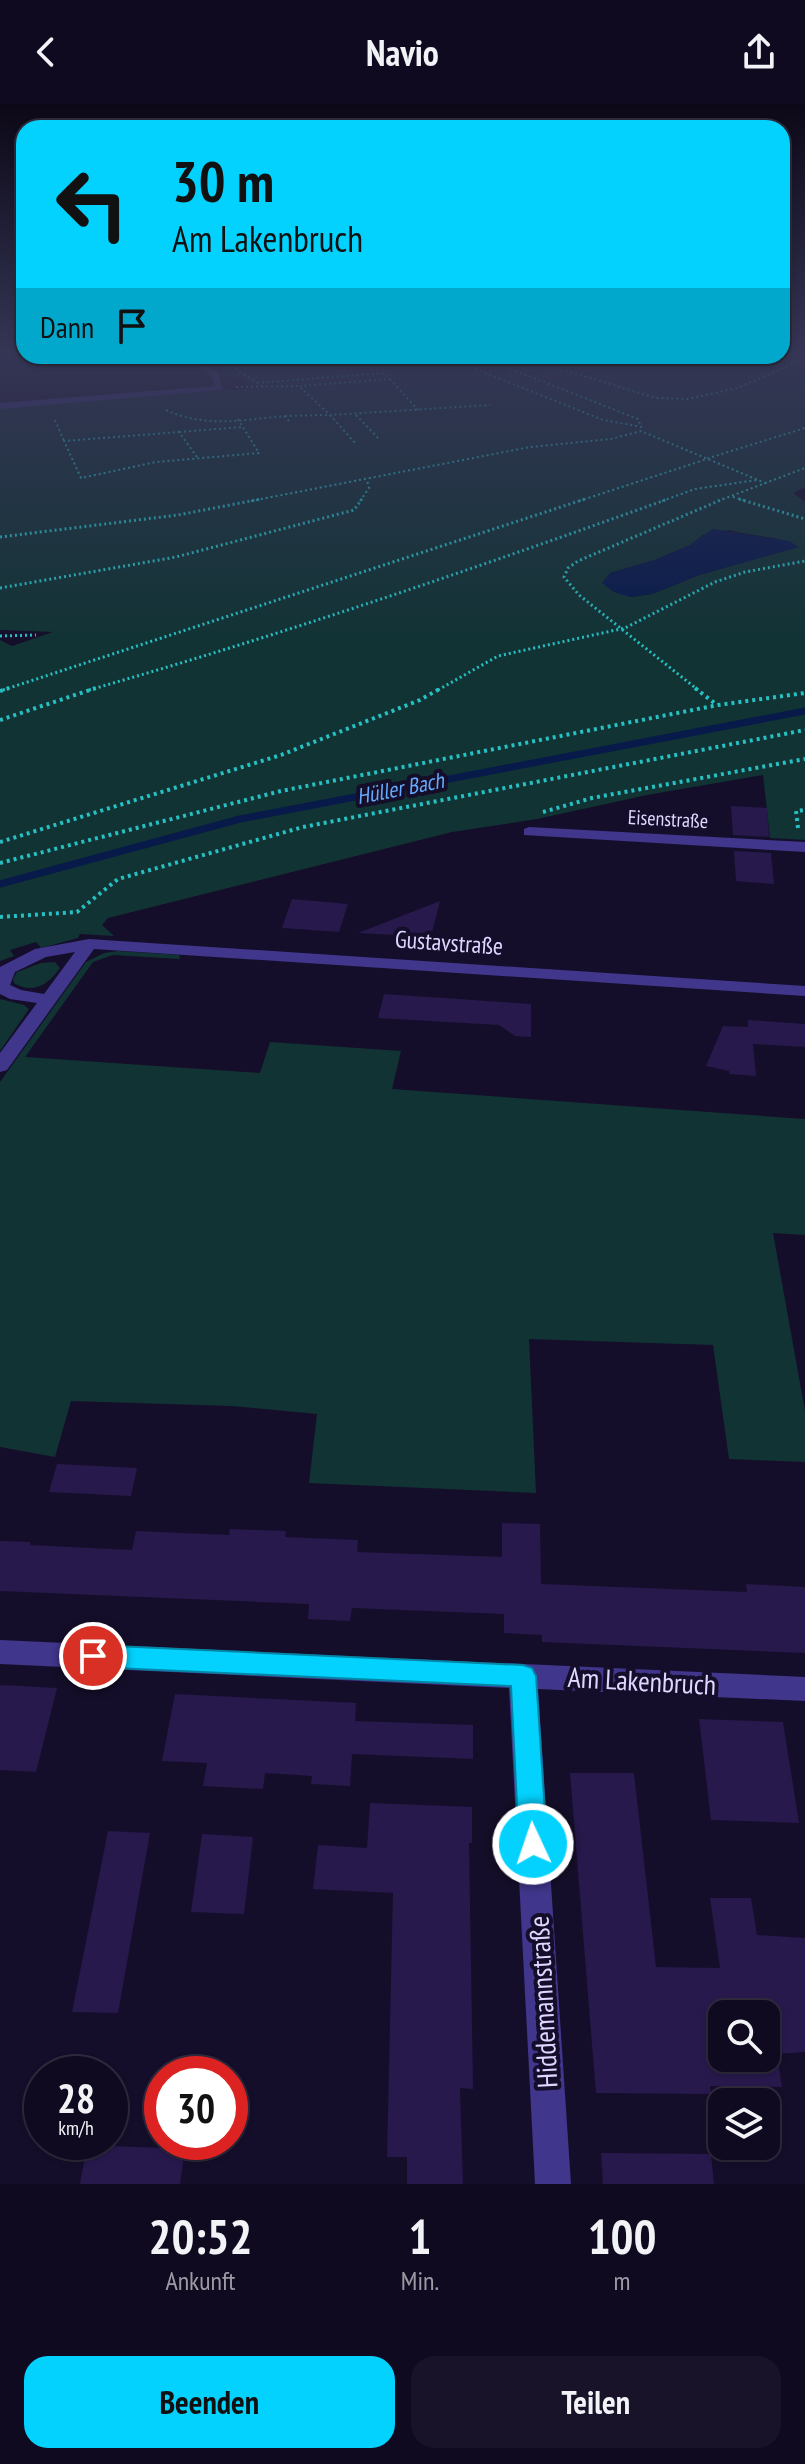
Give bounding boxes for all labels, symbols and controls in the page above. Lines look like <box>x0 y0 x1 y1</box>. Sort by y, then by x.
text: Navio <box>366 29 439 76</box>
icon: back <box>24 30 68 74</box>
icon: share <box>737 30 781 74</box>
text: 30 m <box>172 145 274 217</box>
icon: left <box>40 152 144 256</box>
text: Am Lakenbruch <box>172 215 363 262</box>
icon: arrive <box>110 304 154 348</box>
text: Dann <box>40 307 94 346</box>
water label: Hüller Bach <box>354 766 447 810</box>
street label: Eisenstraße <box>627 804 709 834</box>
street label: Gustavstraße <box>394 923 504 962</box>
pin <box>59 1622 127 1690</box>
icon: arrive <box>71 1634 115 1678</box>
street label: Am Lakenbruch <box>567 1658 717 1703</box>
position arrow <box>491 1802 575 1886</box>
street label: Hiddemannstraße <box>520 1915 565 2089</box>
map controls <box>708 2000 780 2160</box>
button: search <box>708 2000 780 2072</box>
speed limit sign: 30 <box>144 2056 248 2160</box>
text: 28 <box>57 2072 95 2124</box>
button: layers <box>708 2088 780 2160</box>
text: km/h <box>58 2115 94 2141</box>
text: 20:52 <box>149 2205 252 2267</box>
text: 1 <box>409 2205 431 2267</box>
text: 100 <box>588 2205 656 2267</box>
text: Ankunft <box>165 2264 235 2297</box>
text: Min. <box>401 2264 439 2297</box>
text: m <box>614 2264 631 2297</box>
button: Beenden <box>24 2356 395 2448</box>
button: Teilen <box>411 2356 781 2448</box>

